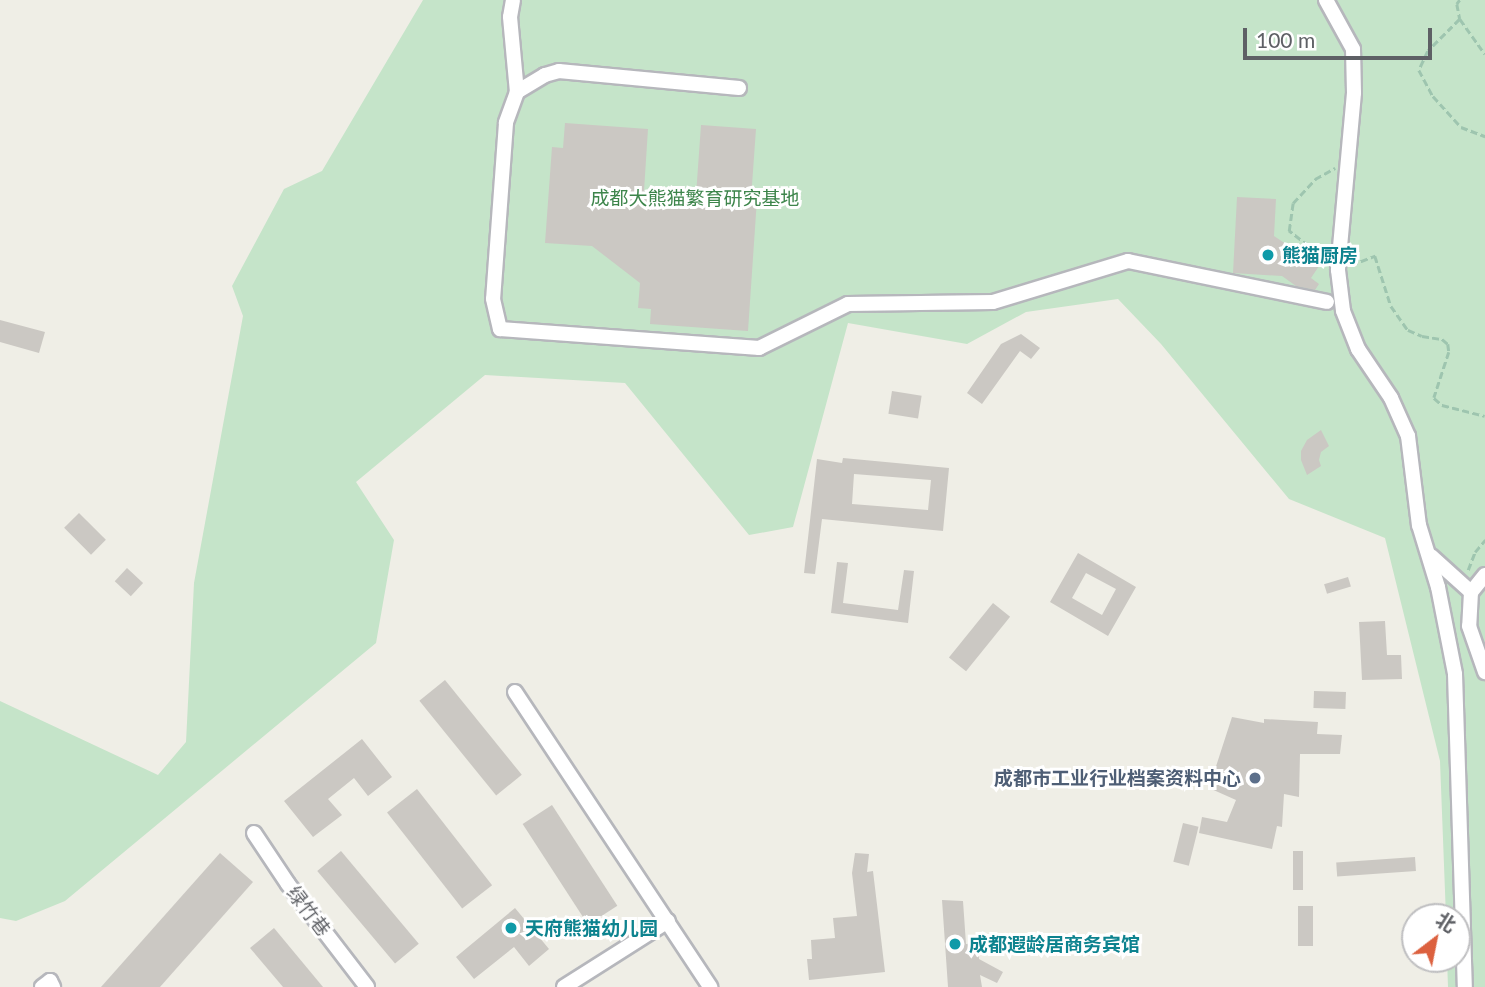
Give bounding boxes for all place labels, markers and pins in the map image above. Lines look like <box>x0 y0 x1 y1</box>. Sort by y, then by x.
place label: 熊猫厨房 <box>1282 244 1358 266</box>
marker: 熊猫厨房 <box>1260 247 1276 263</box>
place label: 成都市工业行业档案资料中心 <box>994 767 1241 789</box>
marker: 成都市工业行业档案资料中心 <box>1247 770 1263 786</box>
place label: 天府熊猫幼儿园 <box>525 917 658 939</box>
marker: 天府熊猫幼儿园 <box>503 920 519 936</box>
place label: 成都遐龄居商务宾馆 <box>969 933 1140 955</box>
marker: 成都遐龄居商务宾馆 <box>947 936 963 952</box>

